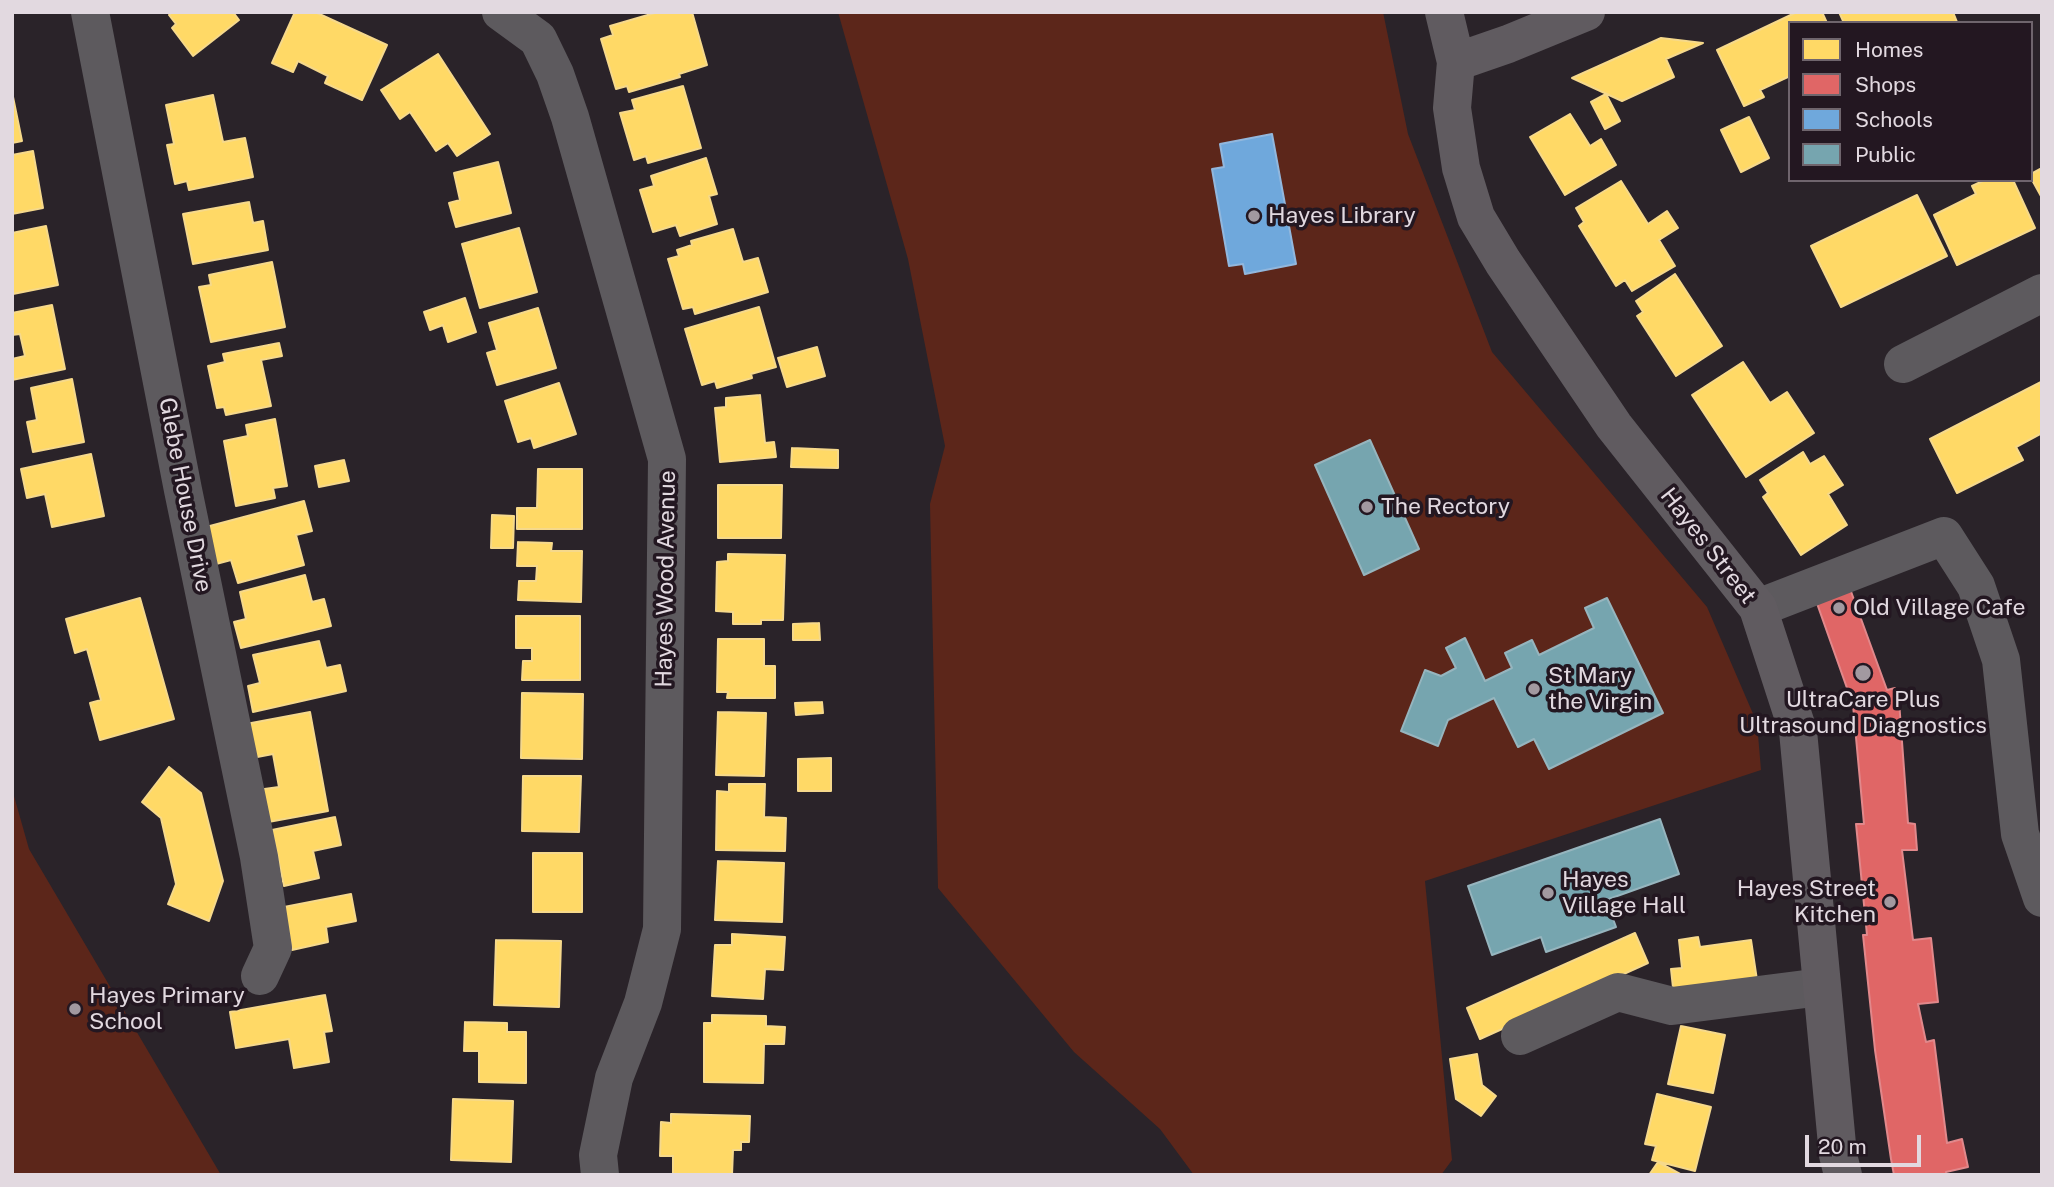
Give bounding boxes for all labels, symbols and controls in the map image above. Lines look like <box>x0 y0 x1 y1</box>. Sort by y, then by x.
legend <box>1788 21 2033 182</box>
text: Homes <box>1855 37 1923 62</box>
text: Shops <box>1855 72 1916 97</box>
text: Schools <box>1855 107 1933 132</box>
text: Public <box>1855 142 1916 167</box>
place label: Hayes Library <box>1268 202 1416 230</box>
marker: Hayes Library <box>1246 208 1262 224</box>
street label: Glebe House Drive <box>153 395 217 595</box>
street label: Hayes Wood Avenue <box>650 470 682 688</box>
street label: Hayes Street <box>1654 483 1762 609</box>
place label: The Rectory <box>1381 493 1510 521</box>
marker: The Rectory <box>1359 499 1375 515</box>
place label: Old Village Cafe <box>1853 594 2025 622</box>
marker: Old Village Cafe <box>1831 600 1847 616</box>
place label: St Mary the Virgin <box>1548 662 1652 716</box>
marker: UltraCare Plus Ultrasound Diagnostics <box>1853 663 1873 683</box>
marker: St Mary the Virgin <box>1526 681 1542 697</box>
place label: UltraCare Plus Ultrasound Diagnostics <box>1739 686 1987 740</box>
place label: Hayes Village Hall <box>1562 866 1686 920</box>
place label: Hayes Street Kitchen <box>1737 875 1876 929</box>
marker: Hayes Village Hall <box>1540 885 1556 901</box>
marker: Hayes Street Kitchen <box>1882 894 1898 910</box>
place label: Hayes Primary School <box>89 982 245 1036</box>
marker: Hayes Primary School <box>67 1001 83 1017</box>
scale bar <box>1809 1120 1924 1164</box>
text: 20 m <box>1818 1134 1867 1159</box>

